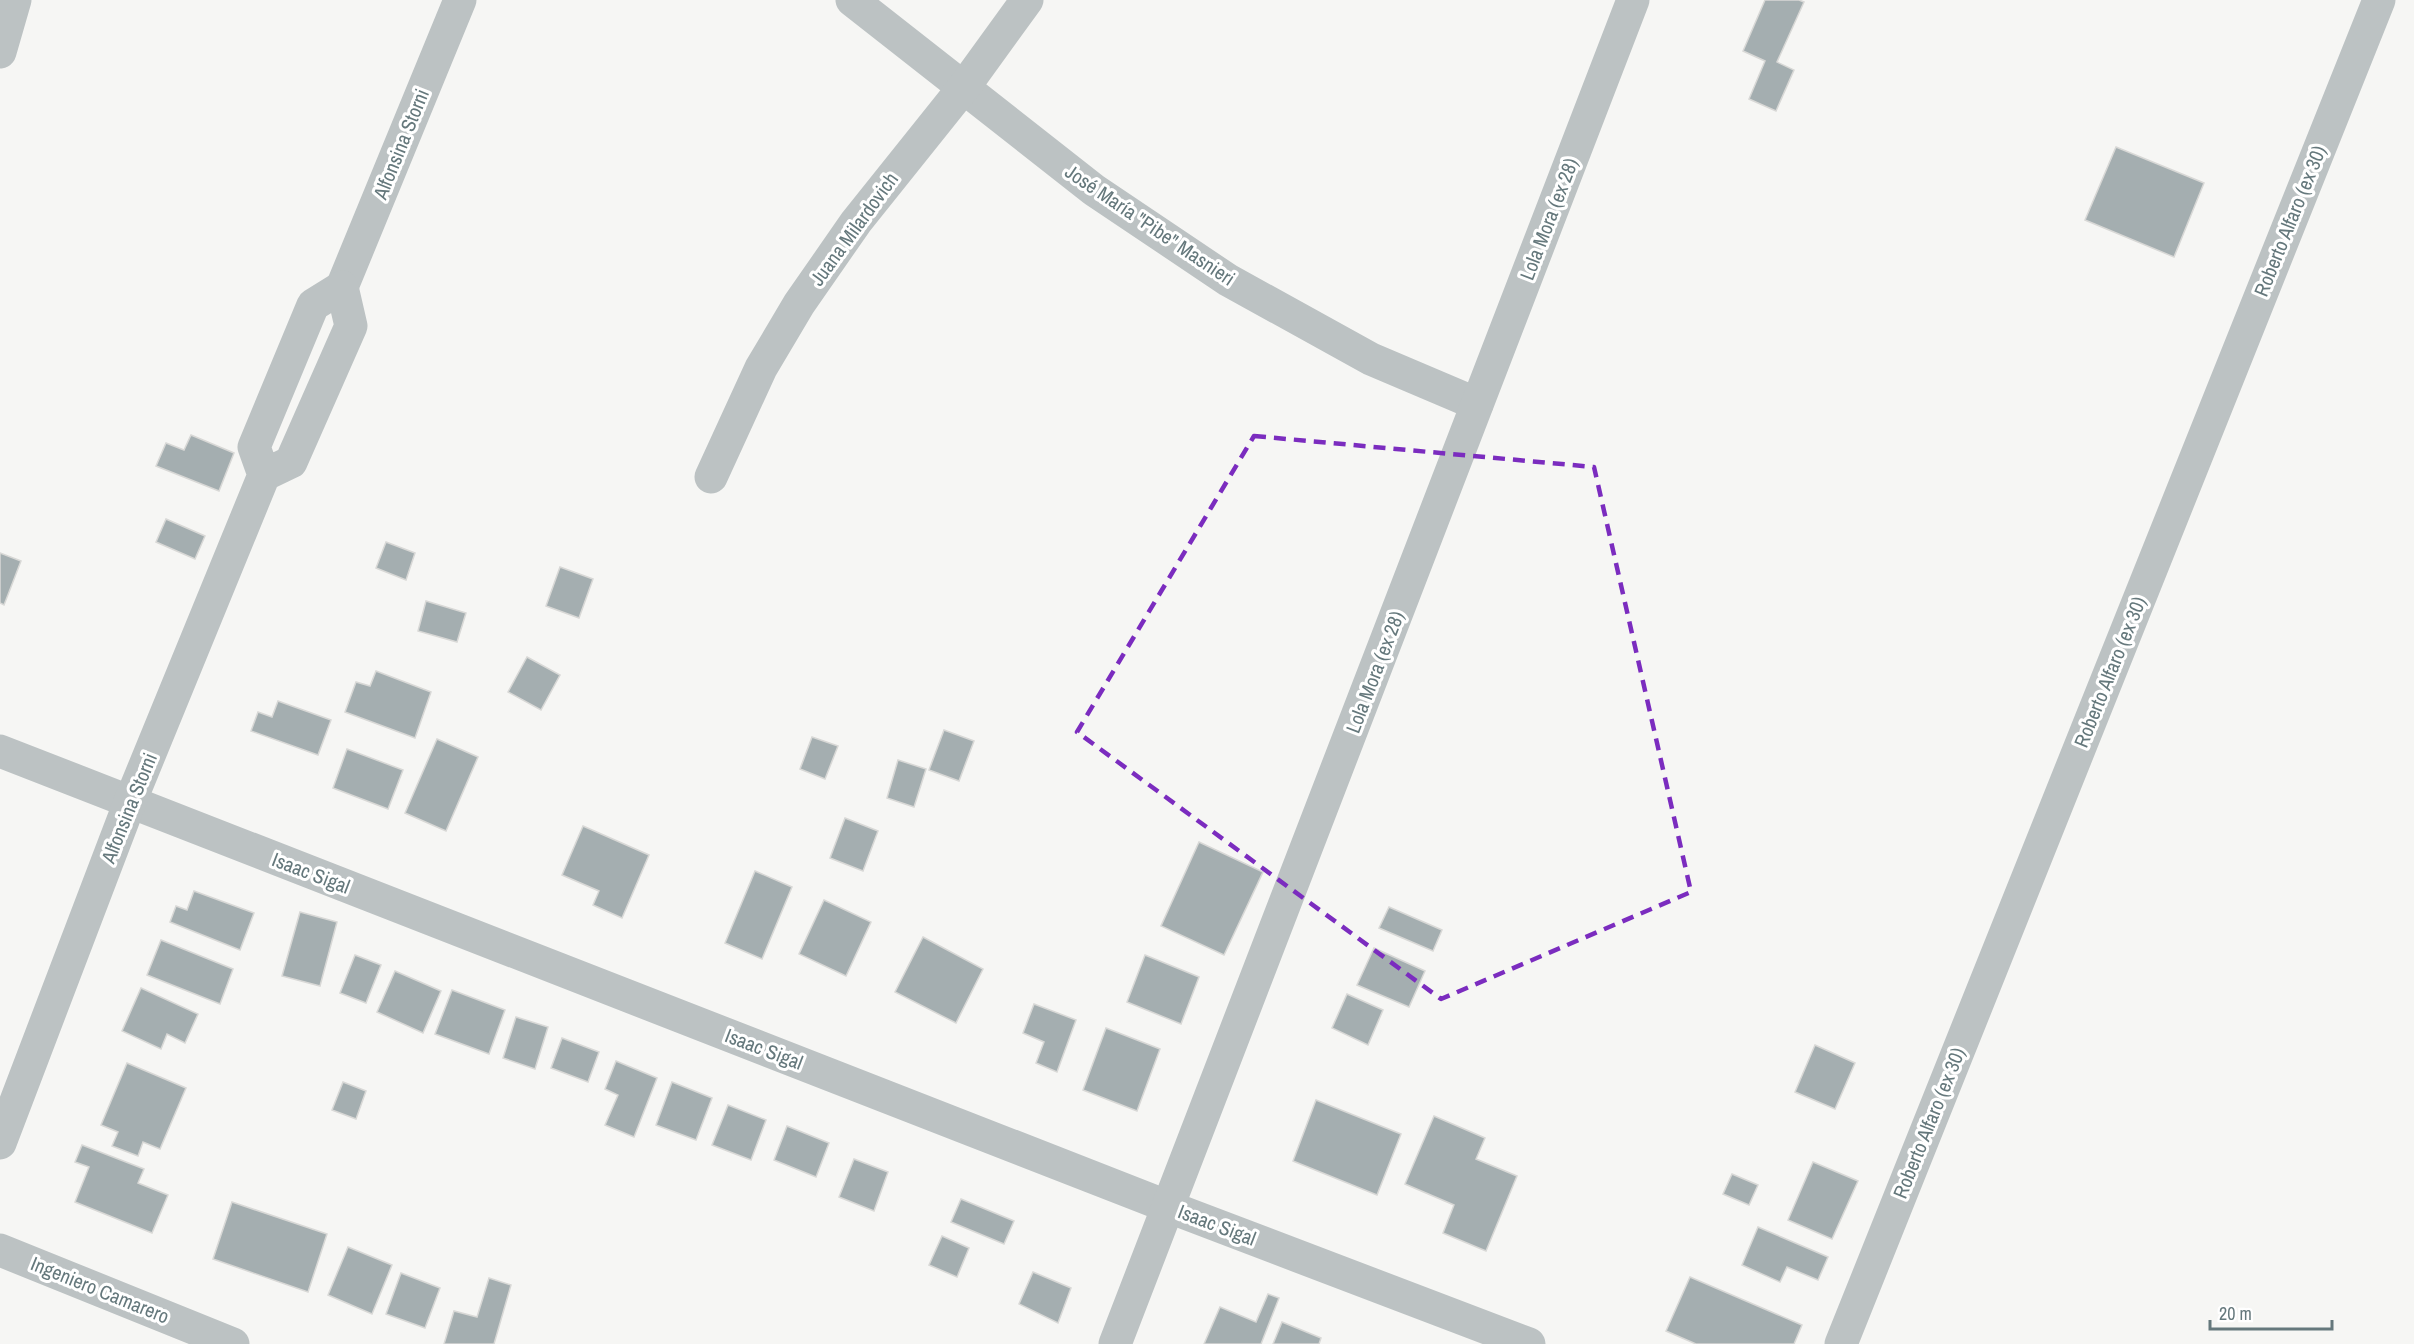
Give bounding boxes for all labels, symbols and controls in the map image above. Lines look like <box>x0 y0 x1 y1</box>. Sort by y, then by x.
street label: Alfonsina Storni <box>366 85 435 204</box>
street label: Roberto Alfaro (ex 30) <box>2247 141 2332 300</box>
street label: Lola Mora (ex 28) <box>1513 154 1584 284</box>
street label: José María "Pibe" Masnieri <box>1060 158 1240 292</box>
street label: Juana Milardovich <box>803 167 904 291</box>
street label: Roberto Alfaro (ex 30) <box>2067 592 2152 751</box>
street label: Lola Mora (ex 28) <box>1339 607 1410 737</box>
street label: Alfonsina Storni <box>94 749 163 868</box>
street label: Isaac Sigal <box>268 845 354 900</box>
street label: Isaac Sigal <box>721 1021 807 1076</box>
street label: Roberto Alfaro (ex 30) <box>1886 1043 1971 1202</box>
street label: Isaac Sigal <box>1174 1197 1260 1252</box>
street label: Ingeniero Camarero <box>27 1250 173 1330</box>
scale bar <box>2210 1293 2332 1331</box>
text: 20 m <box>2219 1301 2252 1326</box>

